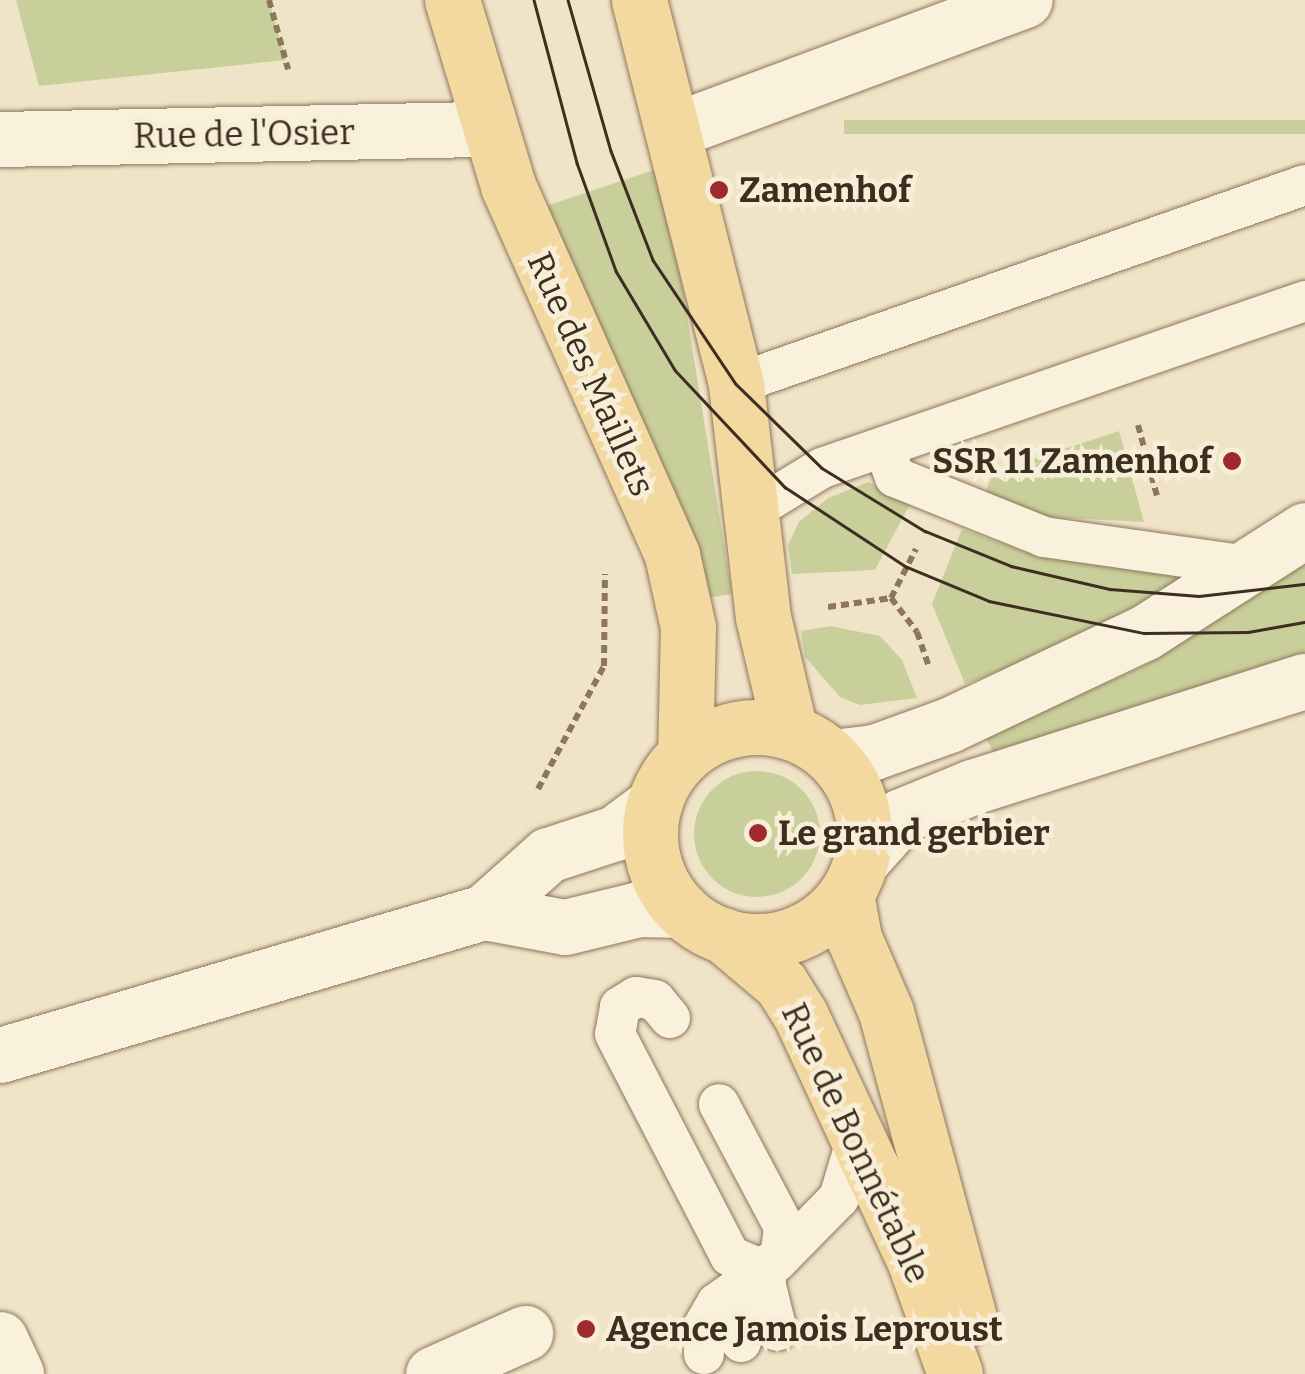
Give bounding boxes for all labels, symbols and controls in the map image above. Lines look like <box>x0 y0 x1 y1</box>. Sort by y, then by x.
street label: Rue de l'Osier <box>133 111 355 157</box>
place label: Zamenhof <box>739 169 911 211</box>
marker: Zamenhof <box>708 179 730 201</box>
street label: Rue des Maillets <box>518 246 664 502</box>
place label: SSR 11 Zamenhof <box>932 440 1212 482</box>
marker: SSR 11 Zamenhof <box>1221 450 1243 472</box>
place label: Le grand gerbier <box>778 812 1050 854</box>
marker: Le grand gerbier <box>747 822 769 844</box>
street label: Rue de Bonnétable <box>773 996 939 1290</box>
place label: Agence Jamois Leproust <box>606 1308 1003 1350</box>
marker: Agence Jamois Leproust <box>575 1318 597 1340</box>

